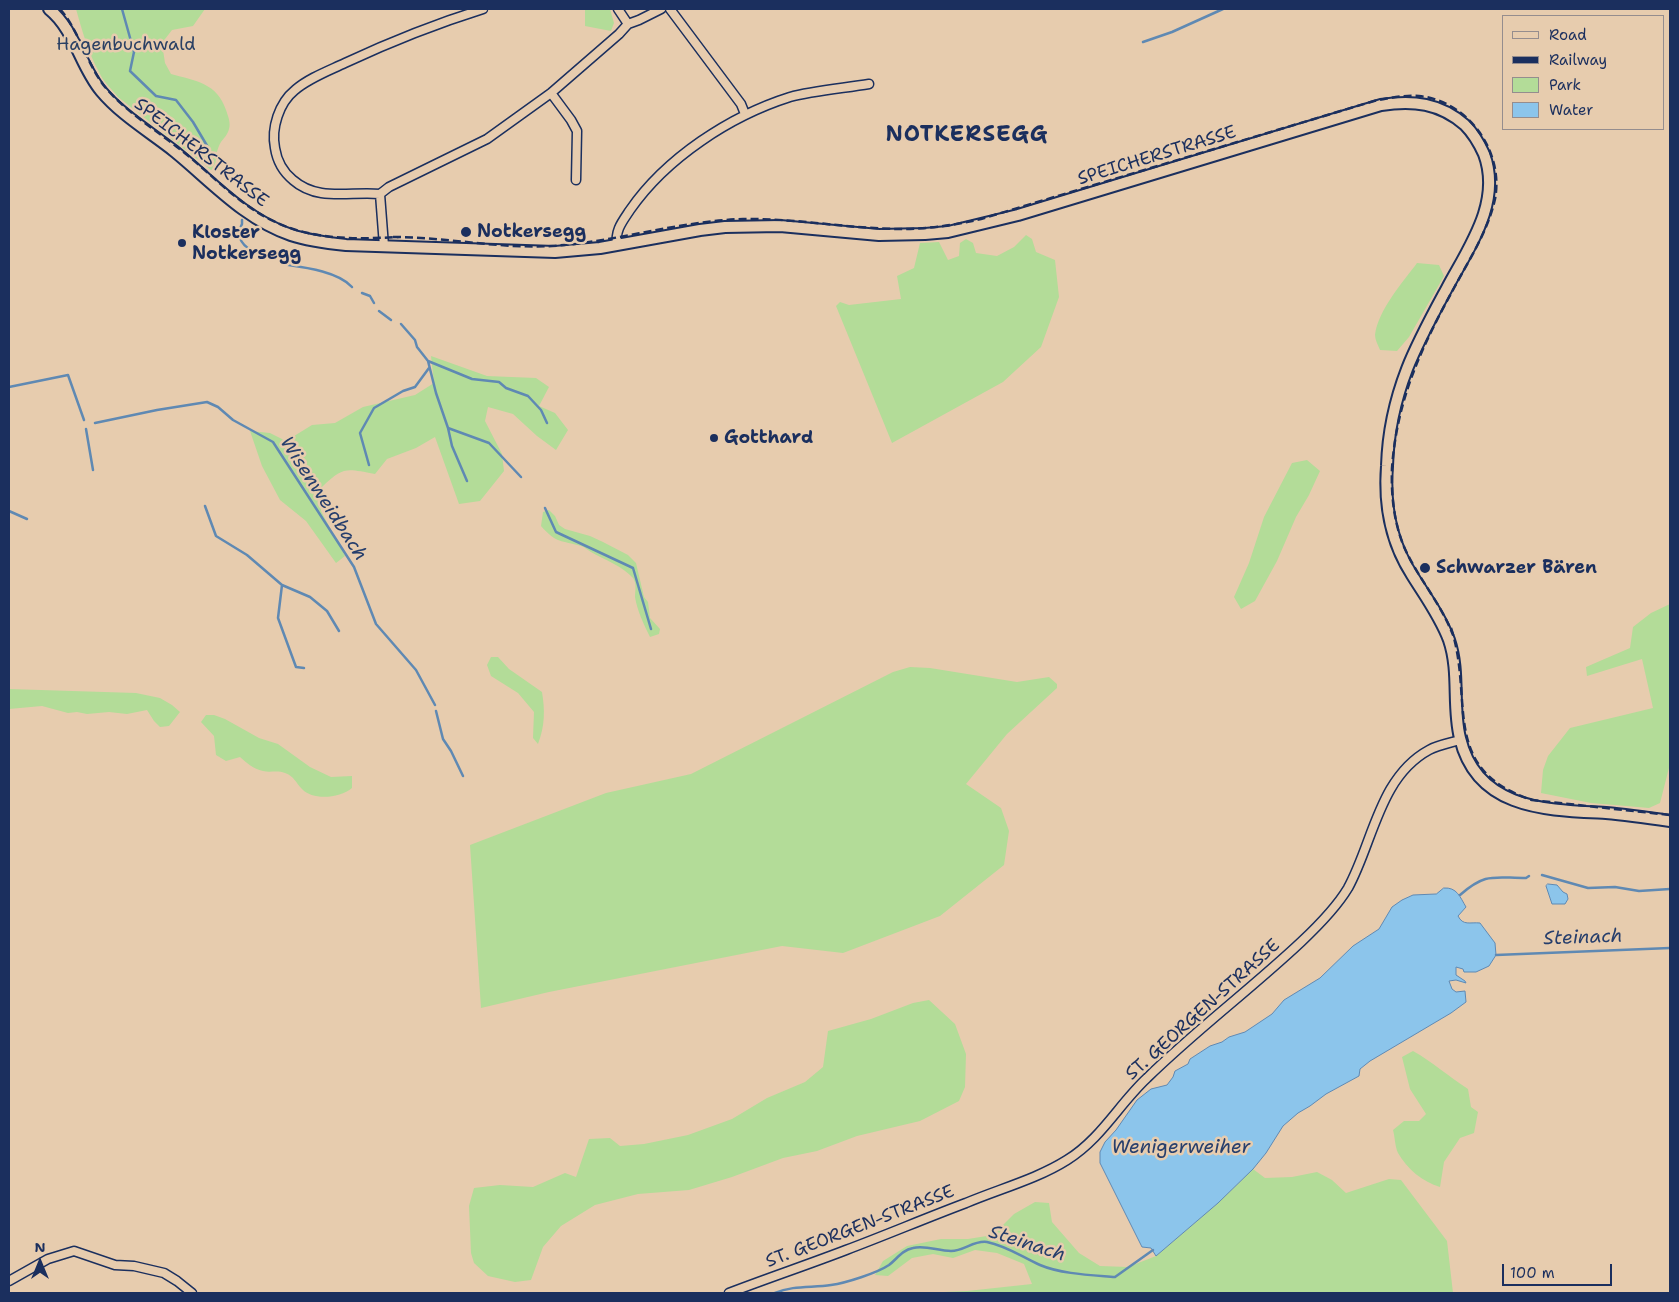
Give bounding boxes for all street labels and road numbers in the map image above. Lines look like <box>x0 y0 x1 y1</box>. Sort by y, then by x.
street label: SPEICHERSTRASSE <box>130 94 272 212</box>
street label: SPEICHERSTRASSE <box>1075 122 1239 190</box>
street label: ST. GEORGEN-STRASSE <box>1121 935 1285 1085</box>
street label: ST. GEORGEN-STRASSE <box>763 1181 957 1273</box>

